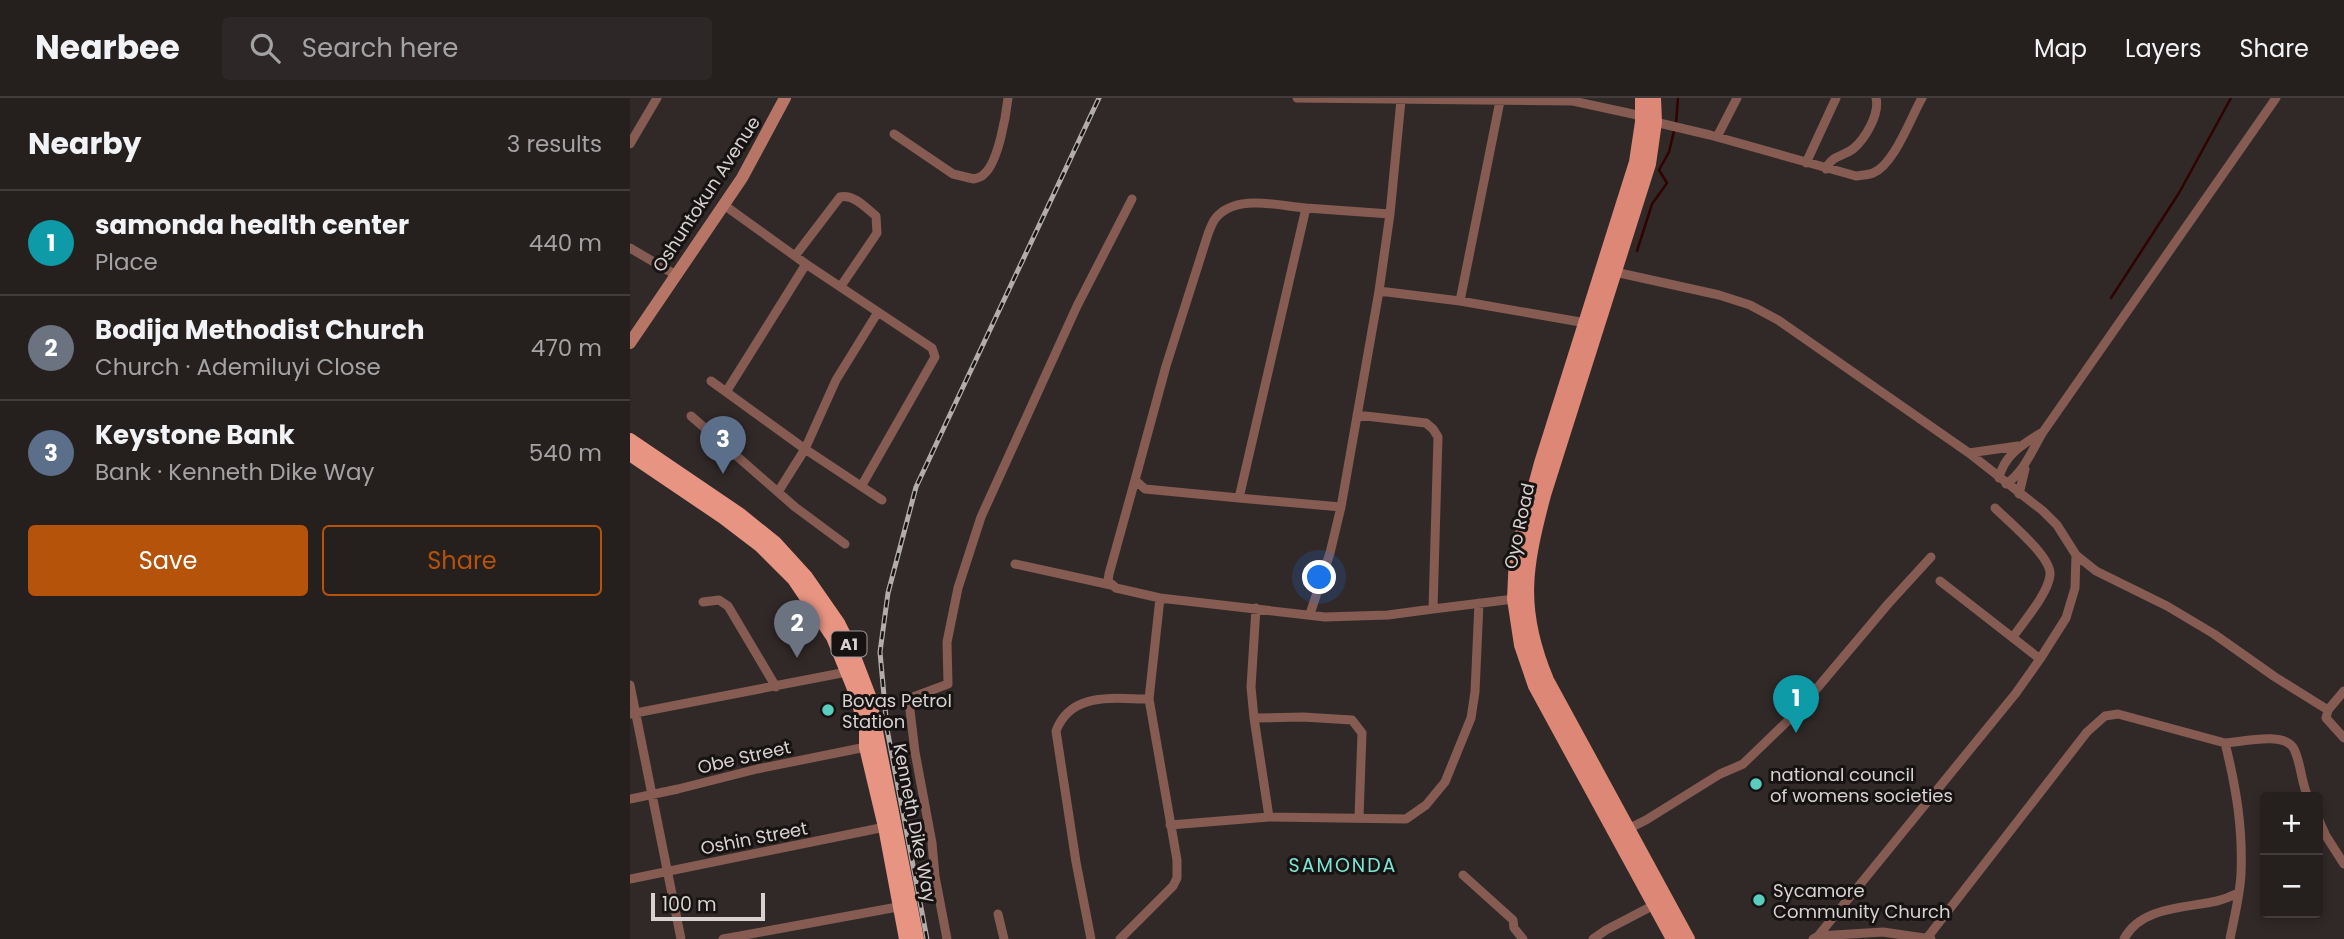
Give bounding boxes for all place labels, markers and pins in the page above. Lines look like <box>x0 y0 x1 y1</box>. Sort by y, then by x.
pin: 3 <box>700 416 746 474</box>
pin: 2 <box>774 600 820 658</box>
pin: 1 <box>1773 675 1819 733</box>
place label: Bovas Petrol Station <box>842 688 952 734</box>
marker: Bovas Petrol Station <box>820 702 836 718</box>
place label: national council of womens societies <box>1770 762 1953 808</box>
marker: national council of womens societies <box>1748 776 1764 792</box>
place label: Sycamore Community Church <box>1773 878 1951 924</box>
marker: Sycamore Community Church <box>1751 892 1767 908</box>

